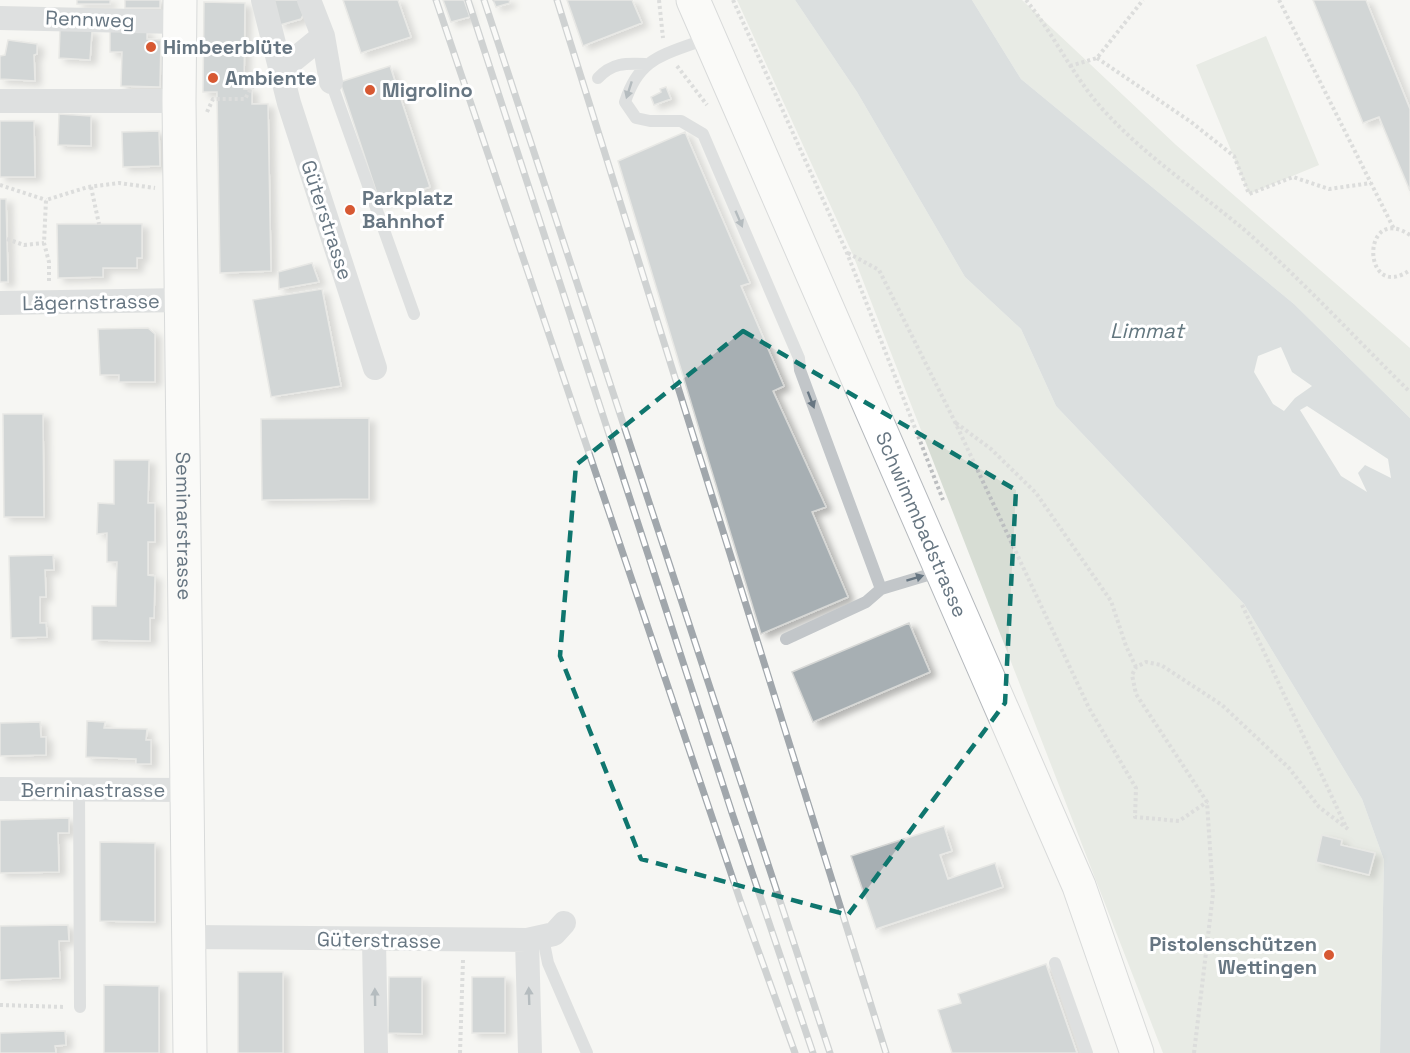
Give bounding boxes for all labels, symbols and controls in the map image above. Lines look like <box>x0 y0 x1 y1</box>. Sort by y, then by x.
street label: Rennweg <box>45 4 135 34</box>
place label: Himbeerblüte <box>163 34 293 60</box>
marker: Himbeerblüte <box>144 40 158 54</box>
place label: Ambiente <box>225 65 317 91</box>
marker: Ambiente <box>206 71 220 85</box>
place label: Migrolino <box>382 77 473 103</box>
one-way arrow <box>623 82 633 100</box>
marker: Migrolino <box>363 83 377 97</box>
street label: Güterstrasse <box>295 157 359 283</box>
place label: Parkplatz Bahnhof <box>362 185 453 234</box>
marker: Parkplatz Bahnhof <box>343 203 357 217</box>
one-way arrow <box>734 211 744 229</box>
street label: Lägernstrasse <box>22 288 160 316</box>
water label: Limmat <box>1110 317 1186 344</box>
one-way arrow <box>807 391 816 409</box>
street label: Schwimmbadstrasse <box>870 428 973 621</box>
street label: Seminarstrasse <box>170 452 198 600</box>
one-way arrow <box>906 573 924 582</box>
street label: Berninastrasse <box>21 777 165 803</box>
street label: Güterstrasse <box>317 926 441 954</box>
place label: Pistolenschützen Wettingen <box>1149 931 1317 980</box>
marker: Pistolenschützen Wettingen <box>1322 948 1336 962</box>
one-way arrow <box>370 987 380 1006</box>
one-way arrow <box>524 987 533 1006</box>

